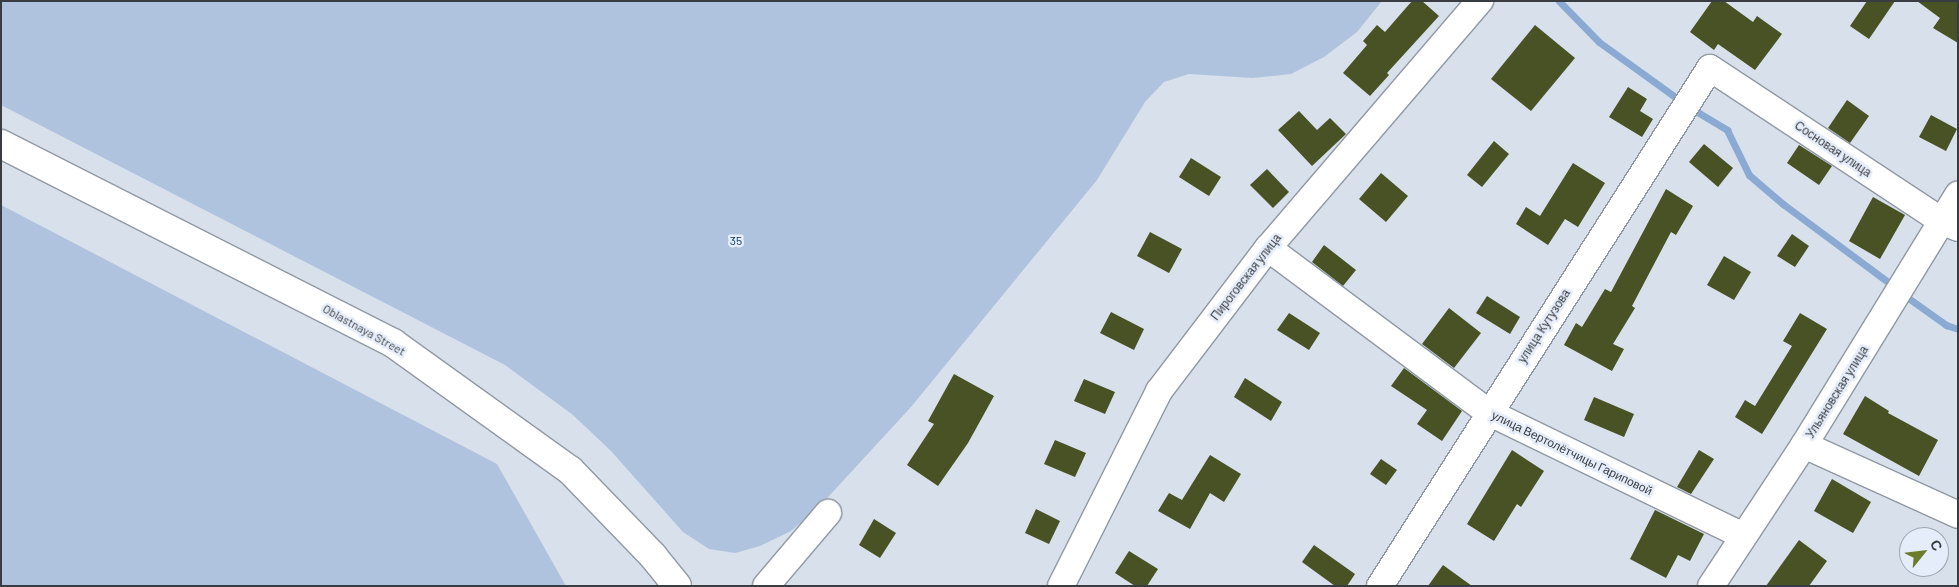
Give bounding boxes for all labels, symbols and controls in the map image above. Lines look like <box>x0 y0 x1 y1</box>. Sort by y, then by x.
street label: Сосновая улица <box>1792 118 1874 180</box>
street label: Пироговская улица <box>1208 231 1284 323</box>
park label: 35 <box>730 234 742 248</box>
street label: улица Кутузова <box>1515 286 1573 366</box>
street label: Oblastnaya Street <box>320 301 408 359</box>
street label: Ульяновская улица <box>1803 343 1871 441</box>
street label: улица Вертолётчицы Гариповой <box>1489 408 1655 498</box>
north arrow <box>1899 527 1949 577</box>
text: С <box>1927 536 1947 554</box>

